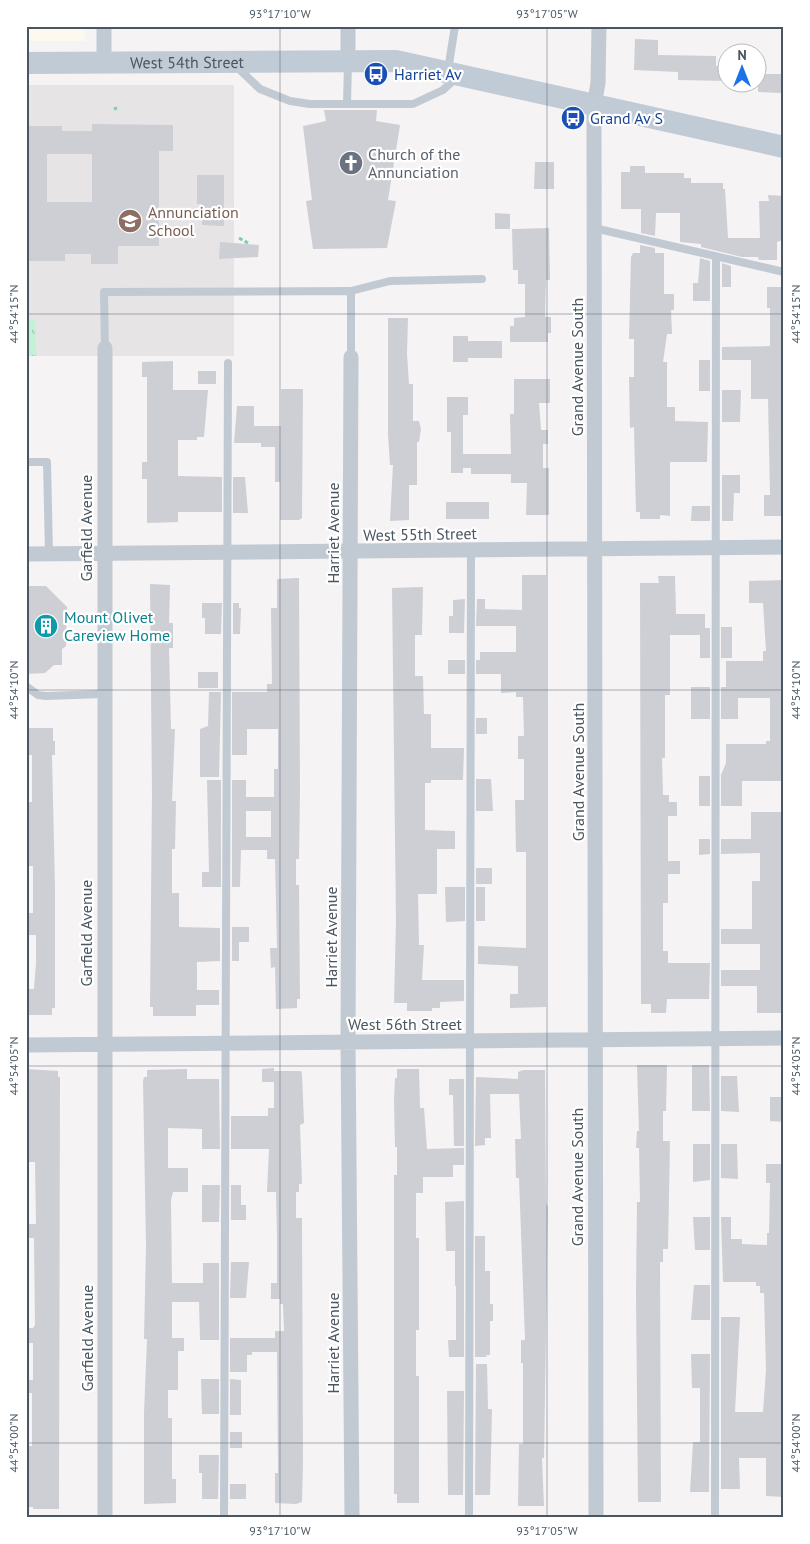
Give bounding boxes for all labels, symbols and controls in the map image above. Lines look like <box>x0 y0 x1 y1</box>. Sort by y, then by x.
text: 93°17'10"W <box>249 6 311 21</box>
text: 93°17'05"W <box>516 6 578 21</box>
north arrow <box>718 42 768 92</box>
text: N <box>737 46 747 64</box>
street label: West 54th Street <box>130 52 245 72</box>
bus stop icon: Harriet Av <box>363 61 389 87</box>
place label: Harriet Av <box>394 64 462 84</box>
bus stop icon: Grand Av S <box>560 105 586 131</box>
place label: Grand Av S <box>590 108 663 128</box>
place label: Church of the Annunciation <box>368 144 460 182</box>
church icon: Church of the Annunciation <box>338 150 364 176</box>
place label: Annunciation School <box>148 202 239 240</box>
school or university icon: Annunciation School <box>117 208 143 234</box>
text: 44°54'15"N <box>6 284 21 344</box>
text: 44°54'15"N <box>788 284 803 344</box>
street label: Grand Avenue South <box>567 298 587 436</box>
street label: Garfield Avenue <box>76 475 96 581</box>
street label: Harriet Avenue <box>323 482 343 584</box>
street label: West 55th Street <box>363 523 478 545</box>
place label: Mount Olivet Careview Home <box>64 607 170 645</box>
building icon: Mount Olivet Careview Home <box>33 613 59 639</box>
text: 44°54'10"N <box>6 660 21 720</box>
text: 44°54'10"N <box>788 660 803 720</box>
street label: Grand Avenue South <box>568 703 588 841</box>
street label: Garfield Avenue <box>76 880 96 986</box>
street label: Harriet Avenue <box>321 886 341 988</box>
street label: West 56th Street <box>348 1014 463 1034</box>
text: 44°54'05"N <box>6 1036 21 1096</box>
text: 44°54'05"N <box>788 1036 803 1096</box>
street label: Grand Avenue South <box>567 1108 587 1246</box>
street label: Garfield Avenue <box>77 1285 97 1391</box>
street label: Harriet Avenue <box>323 1292 343 1394</box>
text: 44°54'00"N <box>6 1413 21 1473</box>
text: 44°54'00"N <box>788 1413 803 1473</box>
text: 93°17'10"W <box>249 1523 311 1538</box>
text: 93°17'05"W <box>516 1523 578 1538</box>

